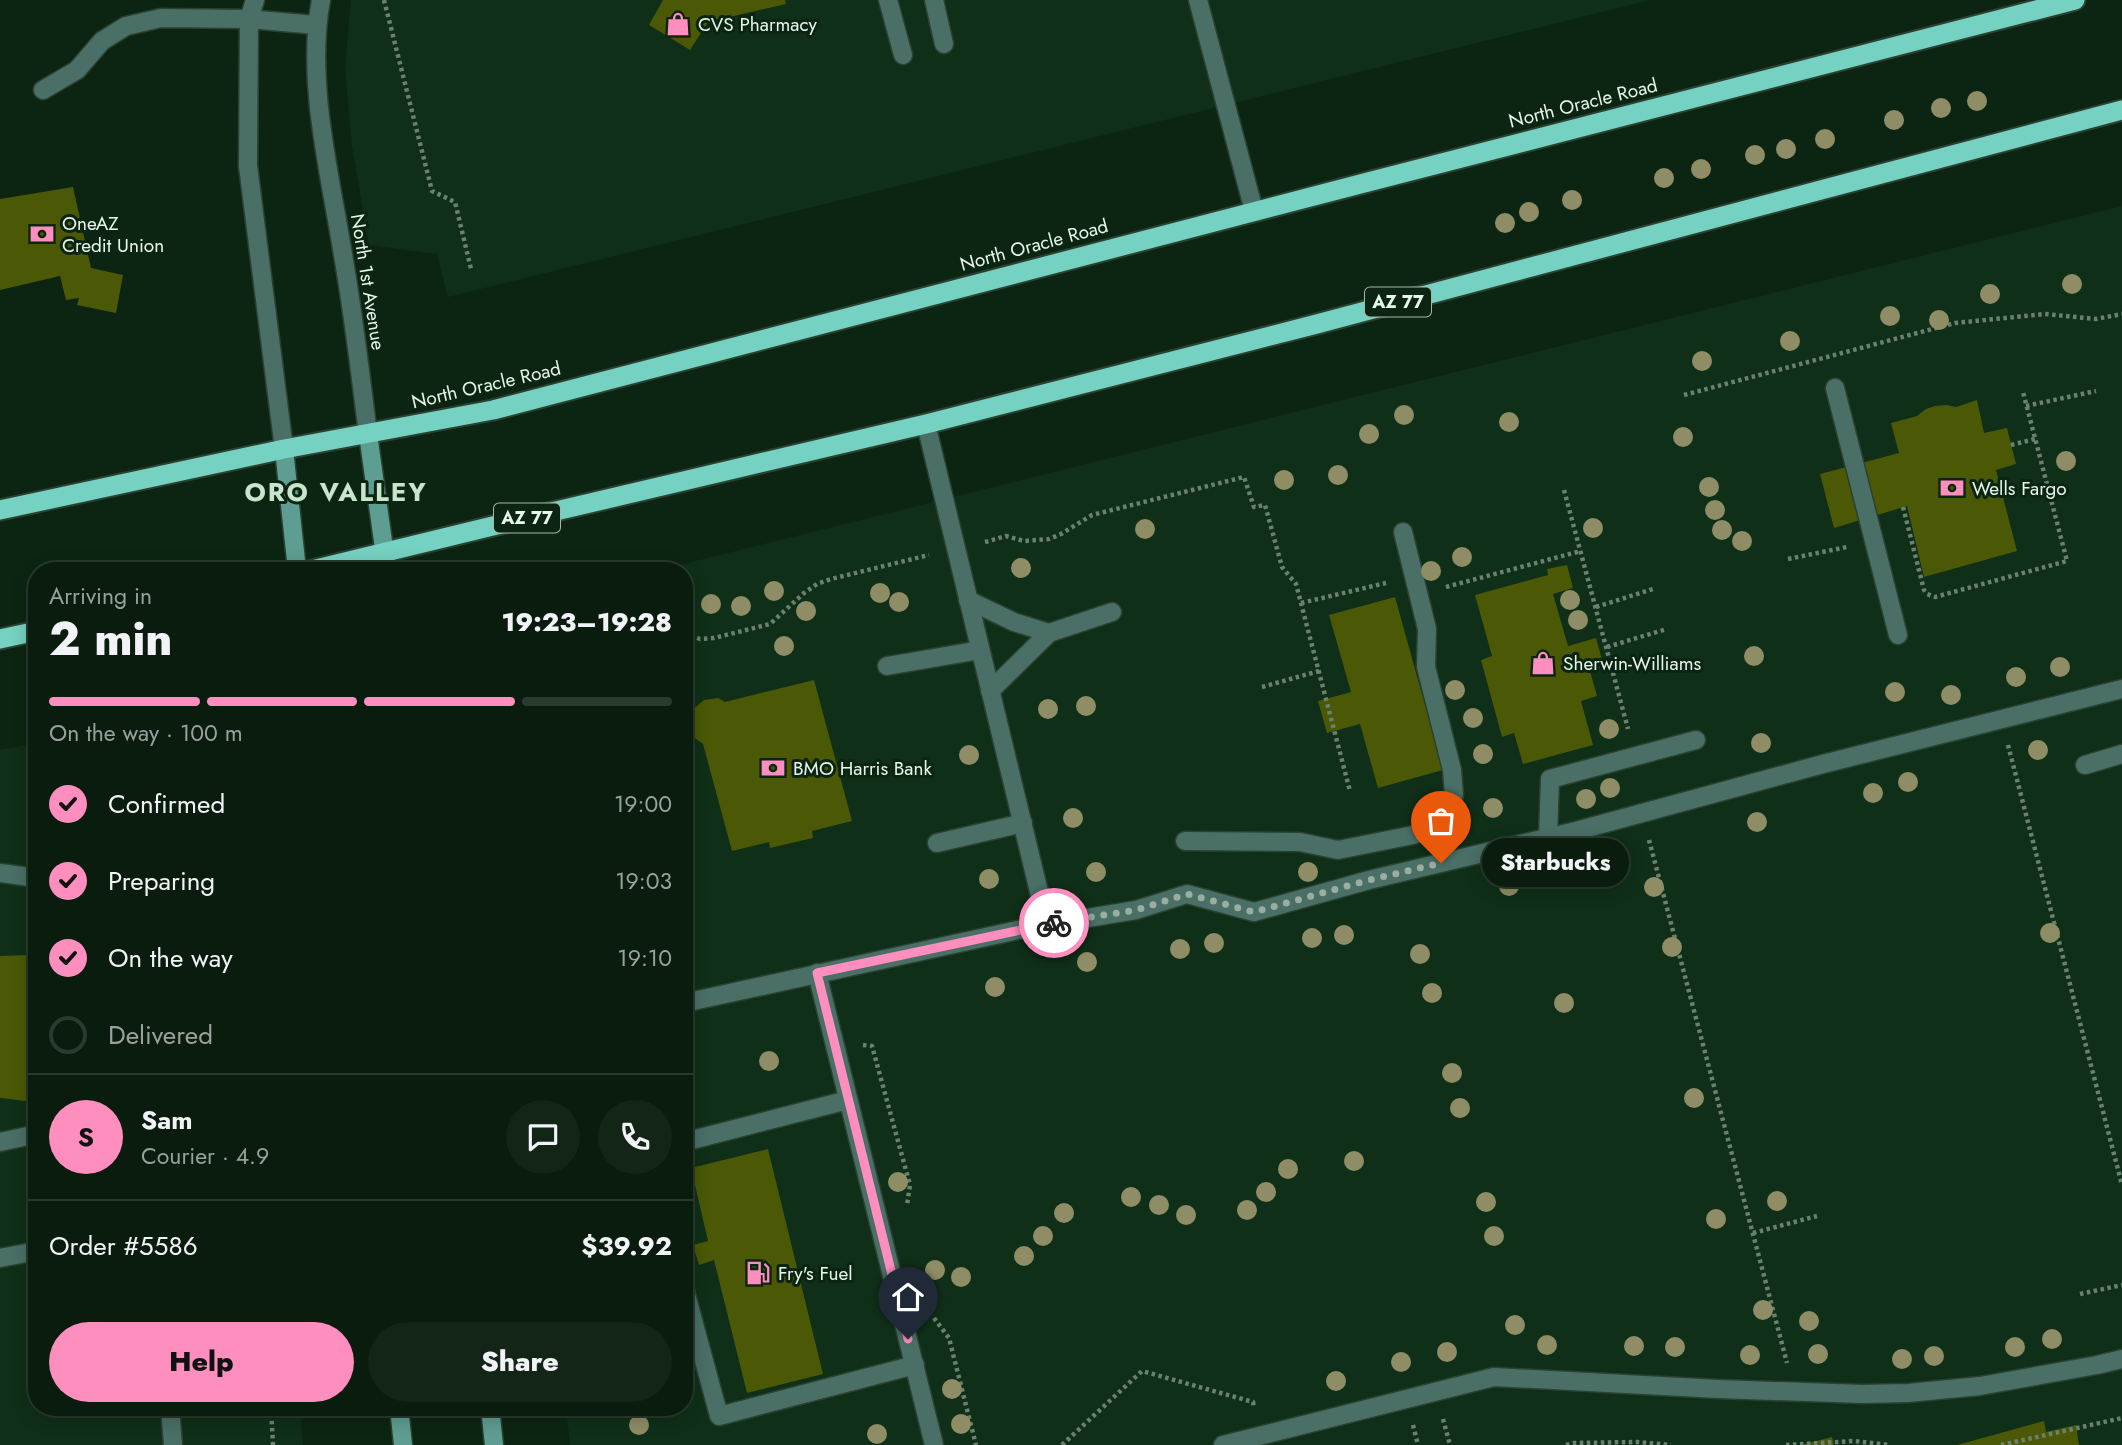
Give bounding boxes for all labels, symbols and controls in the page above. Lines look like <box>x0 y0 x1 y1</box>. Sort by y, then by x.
shop icon: CVS Pharmacy <box>664 10 692 38</box>
place label: CVS Pharmacy <box>698 11 817 38</box>
street label: North Oracle Road <box>1506 71 1660 135</box>
place label: OneAZ Credit Union <box>62 210 164 259</box>
street label: North 1st Avenue <box>344 212 392 352</box>
street label: North Oracle Road <box>957 212 1111 278</box>
bank icon: OneAZ Credit Union <box>28 220 56 248</box>
road number: AZ 77 <box>1365 288 1431 316</box>
street label: North Oracle Road <box>409 355 563 415</box>
district label: ORO VALLEY <box>244 473 428 511</box>
bank icon: Wells Fargo <box>1938 474 1966 502</box>
place label: Wells Fargo <box>1972 475 2067 502</box>
road number: AZ 77 <box>494 504 560 532</box>
text: Arriving in <box>49 579 152 613</box>
text: 19:23–19:28 <box>501 603 672 641</box>
text: 2 min <box>49 606 173 672</box>
shop icon: Sherwin-Williams <box>1529 649 1557 677</box>
place label: Sherwin-Williams <box>1563 650 1701 677</box>
text: On the way · 100 m <box>49 716 243 750</box>
bank icon: BMO Harris Bank <box>759 754 787 782</box>
place label: BMO Harris Bank <box>793 755 932 782</box>
icon: check <box>49 785 87 823</box>
text: Confirmed <box>108 785 225 823</box>
text: 19:00 <box>614 787 672 821</box>
pin <box>1411 791 1471 863</box>
icon: bag <box>1422 802 1460 840</box>
callout: Starbucks <box>1483 838 1630 888</box>
text: Starbucks <box>1500 845 1611 879</box>
icon: check <box>49 862 87 900</box>
text: Preparing <box>108 862 215 900</box>
text: 19:03 <box>615 864 672 898</box>
courier <box>1019 888 1089 958</box>
icon: bike <box>1035 904 1073 942</box>
icon: check <box>49 939 87 977</box>
text: On the way <box>108 939 233 977</box>
text: 19:10 <box>617 941 672 975</box>
text: Delivered <box>108 1016 213 1054</box>
button: chat <box>506 1100 580 1174</box>
button: phone <box>598 1100 672 1174</box>
text: Sam <box>141 1101 193 1139</box>
text: S <box>78 1118 94 1156</box>
text: Courier · 4.9 <box>141 1139 269 1173</box>
text: Order #5586 <box>49 1227 198 1265</box>
text: $39.92 <box>581 1227 672 1265</box>
fuel station icon: Fry's Fuel <box>744 1259 772 1287</box>
place label: Fry's Fuel <box>778 1260 853 1287</box>
pin <box>878 1267 938 1339</box>
icon: home <box>889 1278 927 1316</box>
button: Help <box>49 1322 354 1402</box>
button: Share <box>368 1322 672 1402</box>

